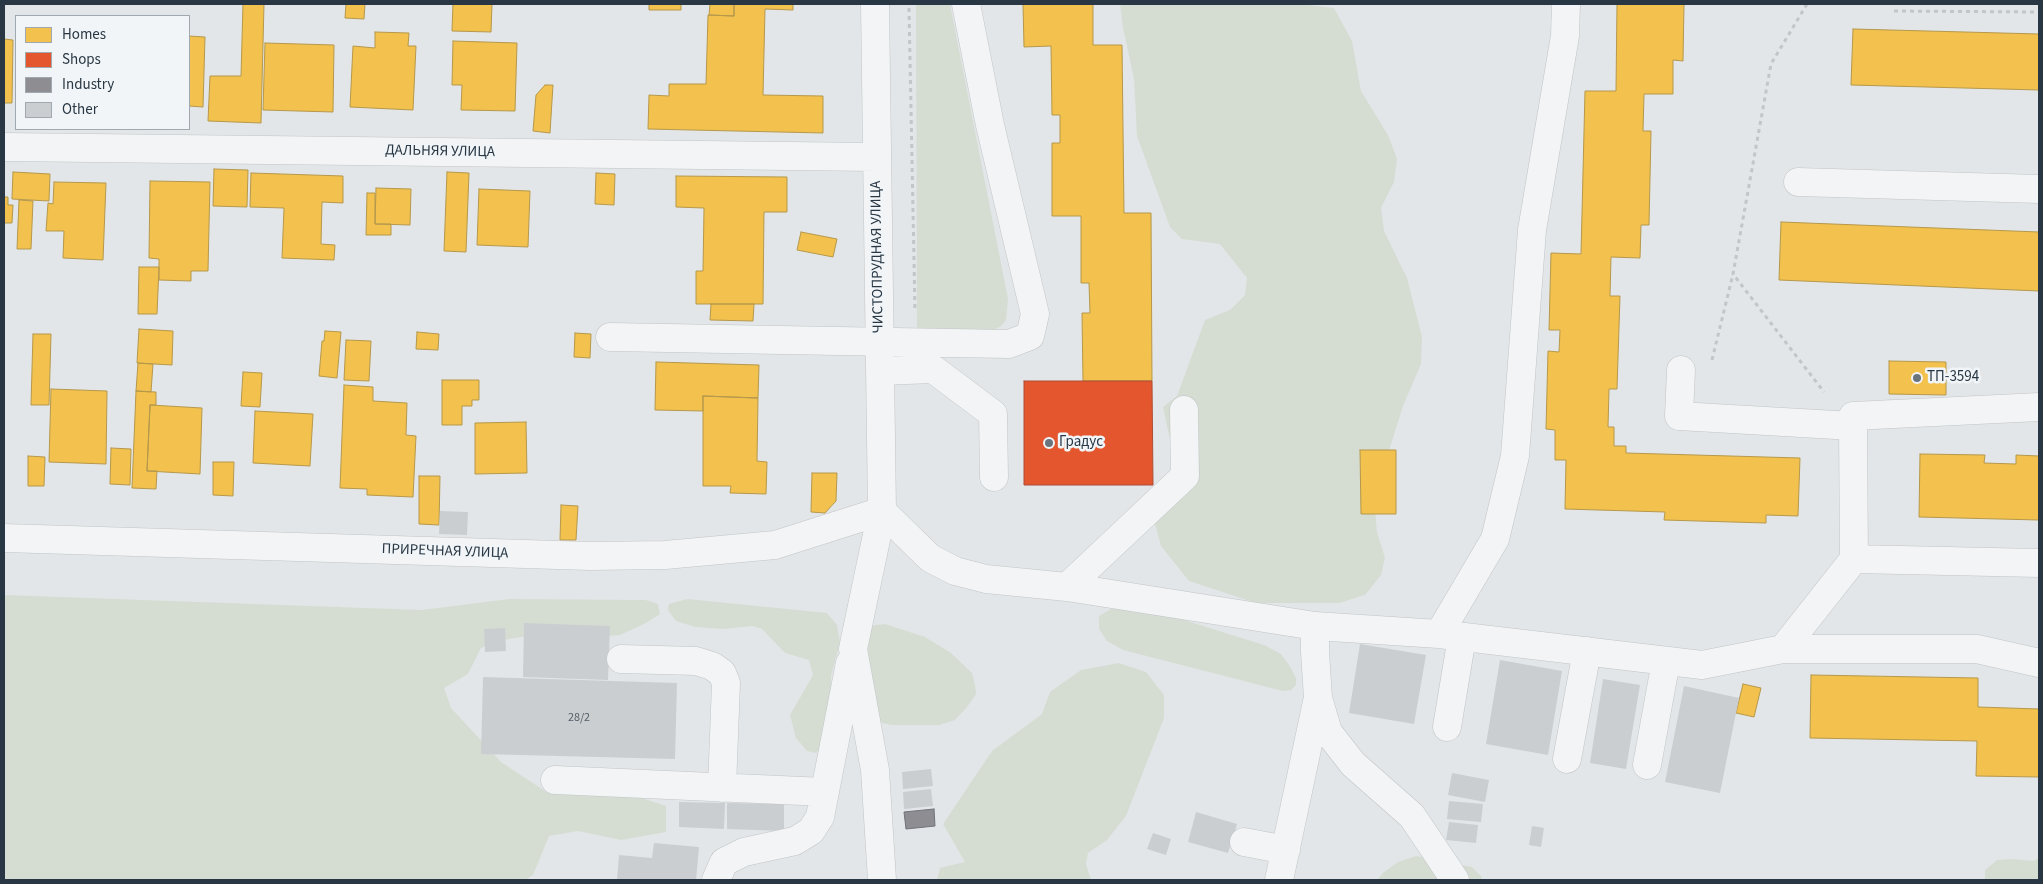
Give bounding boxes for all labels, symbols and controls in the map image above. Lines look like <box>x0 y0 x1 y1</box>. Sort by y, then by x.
legend <box>15 15 190 130</box>
text: Homes <box>62 24 106 45</box>
text: Shops <box>62 49 101 70</box>
text: Industry <box>62 74 114 95</box>
text: Other <box>62 99 98 120</box>
street label: ДАЛЬНЯЯ УЛИЦА <box>385 142 495 162</box>
street label: ЧИСТОПРУДНАЯ УЛИЦА <box>868 181 888 333</box>
place label: ТП-3594 <box>1927 369 1979 387</box>
marker: ТП-3594 <box>1911 372 1923 384</box>
place label: Градус <box>1059 434 1103 452</box>
marker: Градус <box>1043 437 1055 449</box>
street label: ПРИРЕЧНАЯ УЛИЦА <box>381 541 509 563</box>
house number: 28/2 <box>568 711 590 725</box>

